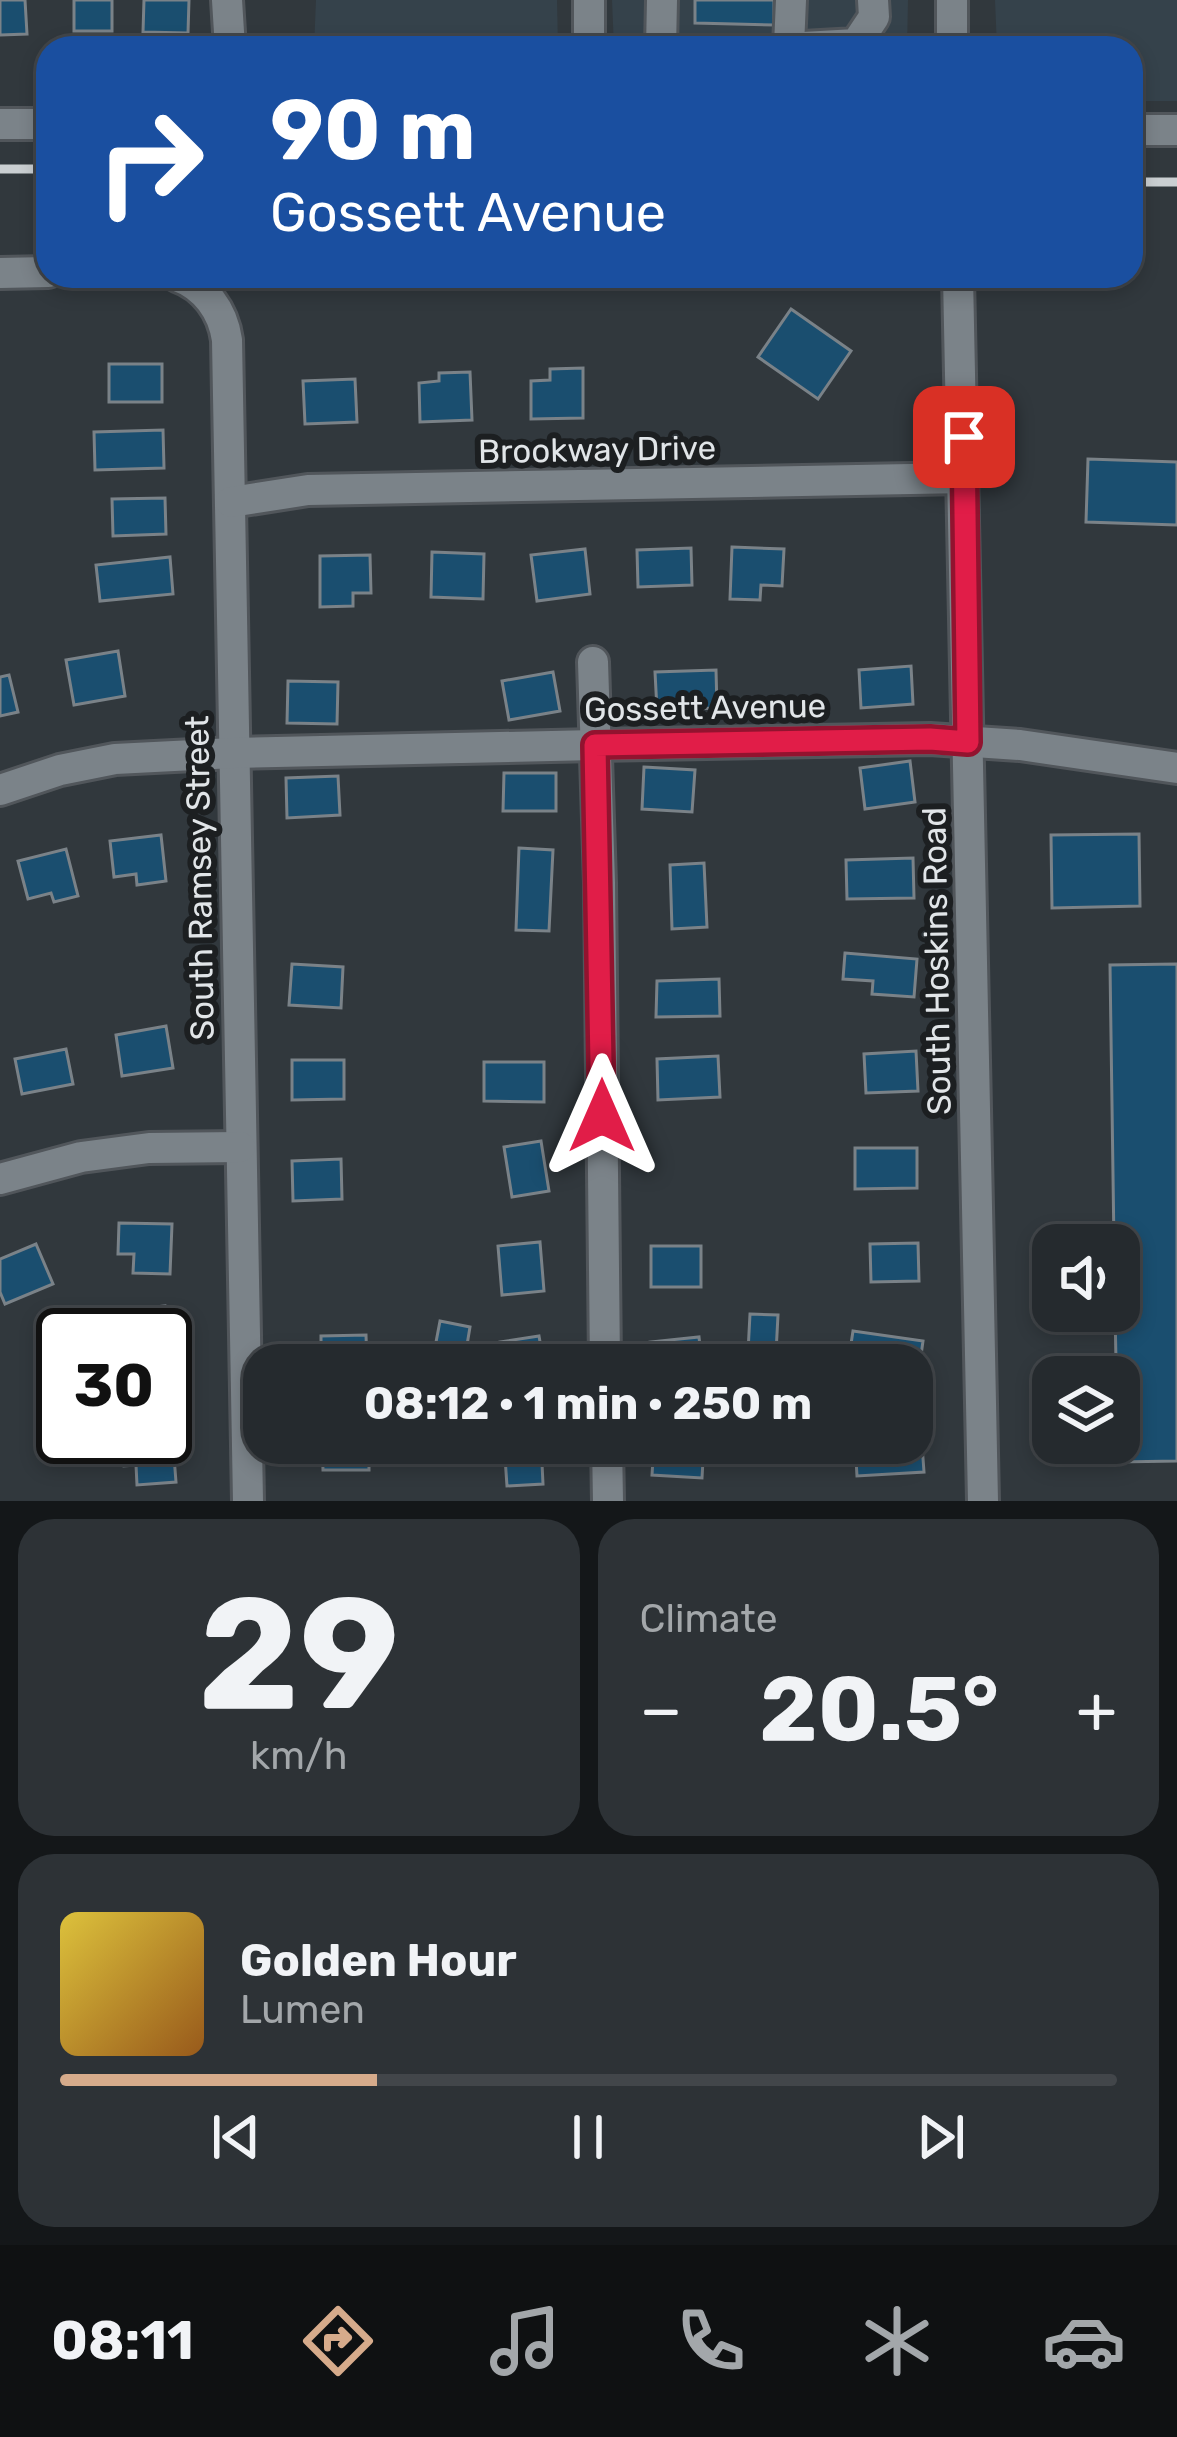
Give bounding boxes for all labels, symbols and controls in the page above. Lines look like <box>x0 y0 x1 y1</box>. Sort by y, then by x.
text: 90 m <box>270 80 476 180</box>
icon: right <box>72 84 228 240</box>
text: Gossett Avenue <box>270 181 666 245</box>
pin <box>913 386 1015 488</box>
icon: arrive <box>931 404 997 470</box>
street label: Brookway Drive <box>478 428 716 471</box>
street label: Gossett Avenue <box>584 686 826 729</box>
street label: South Ramsey Street <box>177 715 222 1041</box>
street label: South Hoskins Road <box>914 807 959 1115</box>
position arrow <box>539 1053 665 1179</box>
map controls <box>1032 1224 1140 1464</box>
button: sound <box>1032 1224 1140 1332</box>
speed limit sign: 30 <box>36 1308 192 1464</box>
button: layers <box>1032 1356 1140 1464</box>
text: 08:12 · 1 min · 250 m <box>364 1377 812 1430</box>
text: 29 <box>198 1562 399 1747</box>
text: Climate <box>640 1596 778 1642</box>
text: 20.5° <box>759 1656 999 1763</box>
text: − <box>640 1670 682 1749</box>
text: + <box>1076 1670 1117 1749</box>
text: km/h <box>250 1733 347 1779</box>
text: Golden Hour <box>240 1934 517 1987</box>
text: Lumen <box>240 1987 365 2033</box>
icon: previous <box>203 2104 269 2170</box>
icon: pause <box>555 2104 621 2170</box>
icon: next <box>908 2104 974 2170</box>
icon: directions <box>296 2299 380 2383</box>
icon: music <box>483 2299 567 2383</box>
icon: phone <box>669 2299 753 2383</box>
icon: climate <box>855 2299 939 2383</box>
icon: car <box>1042 2299 1126 2383</box>
text: 08:11 <box>51 2309 194 2373</box>

